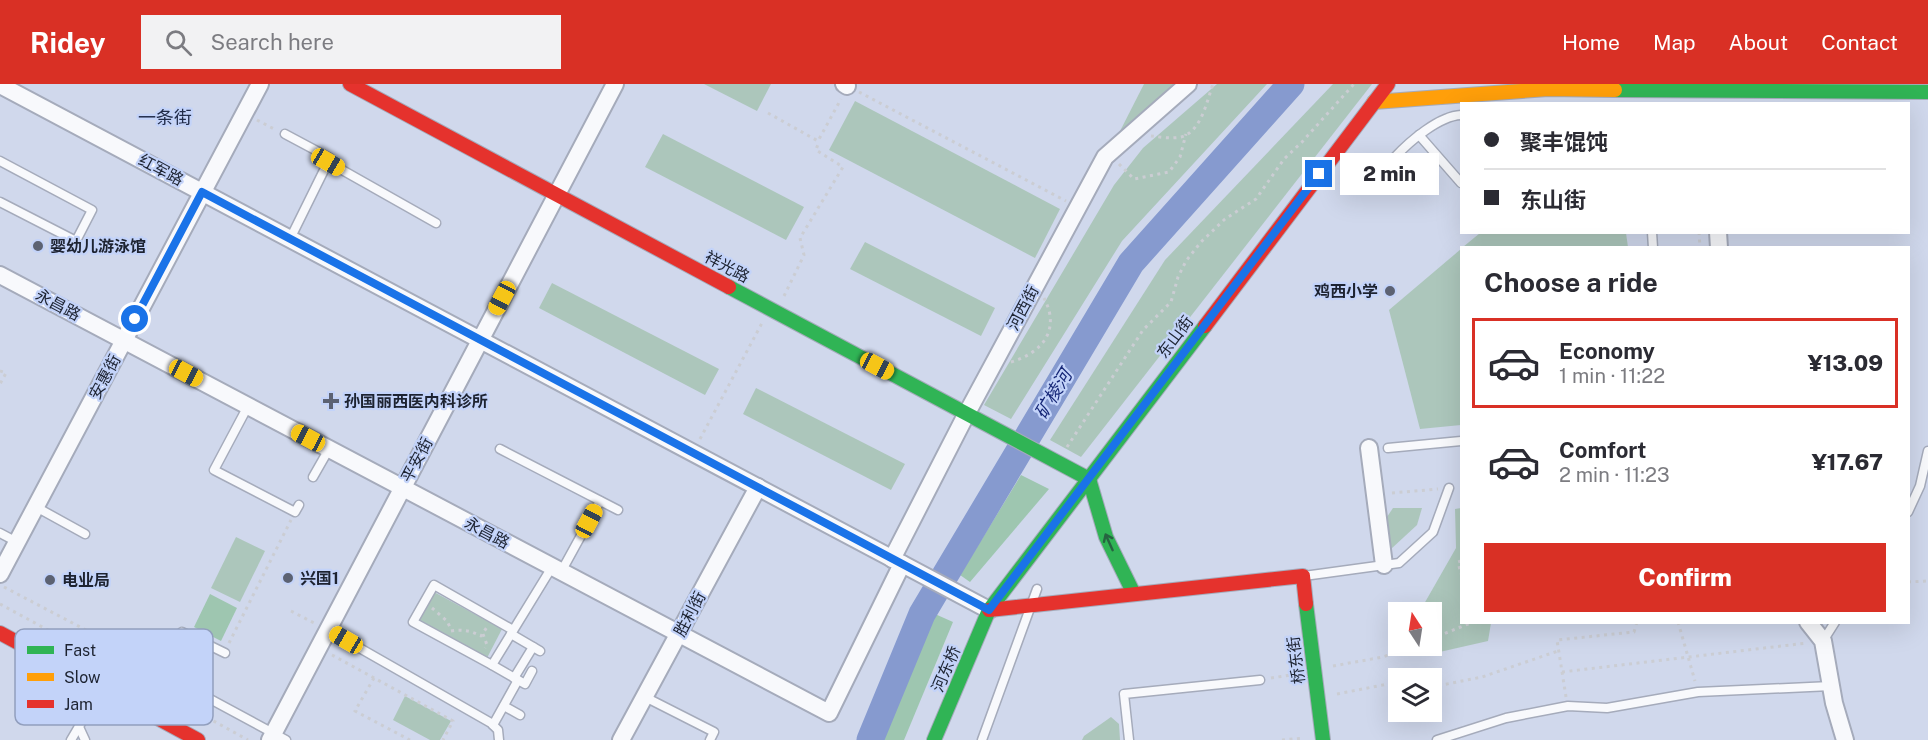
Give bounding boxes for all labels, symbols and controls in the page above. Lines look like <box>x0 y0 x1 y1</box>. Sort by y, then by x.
search box <box>141 15 561 69</box>
text: Ridey <box>30 26 105 59</box>
icon: search <box>162 26 195 59</box>
text: Search here <box>210 29 334 55</box>
text: Home <box>1562 30 1620 55</box>
text: Map <box>1653 30 1696 55</box>
text: About <box>1729 30 1788 55</box>
text: Contact <box>1821 30 1898 55</box>
district label: 一条街 <box>138 107 192 128</box>
text: 聚丰馄饨 <box>1520 129 1608 155</box>
car <box>308 145 348 179</box>
street label: 红军路 <box>135 150 187 190</box>
callout: 2 min <box>1340 153 1439 195</box>
route end <box>1305 160 1332 187</box>
text: 2 min <box>1363 162 1416 186</box>
text: 东山街 <box>1520 187 1586 213</box>
place label: 婴幼儿游泳馆 <box>50 237 146 256</box>
marker: 婴幼儿游泳馆 <box>31 239 45 253</box>
street label: 祥光路 <box>701 247 753 287</box>
text: Choose a ride <box>1484 266 1658 298</box>
car <box>486 278 518 318</box>
street label: 河西街 <box>1003 282 1043 334</box>
place label: 鸡西小学 <box>1314 282 1378 301</box>
marker: 鸡西小学 <box>1383 284 1397 298</box>
street label: 永昌路 <box>32 285 84 325</box>
route start <box>121 305 148 332</box>
street label: 东山街 <box>1153 312 1197 362</box>
icon: car <box>1487 336 1541 390</box>
text: Economy <box>1559 338 1655 364</box>
car <box>857 350 897 382</box>
text: ¥13.09 <box>1808 350 1883 376</box>
street label: 安惠街 <box>85 351 125 403</box>
car <box>166 357 206 389</box>
water label: 矿棱河 <box>1030 363 1077 423</box>
text: 1 min · 11:22 <box>1559 364 1665 388</box>
marker: 孙国丽西医内科诊所 <box>322 392 340 410</box>
place label: 孙国丽西医内科诊所 <box>344 392 488 411</box>
car <box>288 422 328 454</box>
street label: 平安街 <box>397 434 437 486</box>
icon: car <box>1487 435 1541 489</box>
text: Comfort <box>1559 437 1646 463</box>
text: ¥17.67 <box>1812 449 1883 475</box>
text: 2 min · 11:23 <box>1559 463 1670 487</box>
car <box>573 501 605 541</box>
street label: 永昌路 <box>461 513 513 553</box>
one-way arrow <box>1103 533 1114 551</box>
button: Confirm <box>1484 543 1886 612</box>
place label: 兴国1 <box>300 569 339 588</box>
place label: 电业局 <box>62 571 110 590</box>
marker: 兴国1 <box>281 571 295 585</box>
marker: 电业局 <box>43 573 57 587</box>
street label: 胜利街 <box>670 588 710 640</box>
north arrow <box>1388 602 1442 656</box>
map controls <box>1388 602 1442 722</box>
car <box>326 623 366 657</box>
legend <box>15 629 213 725</box>
street label: 桥东街 <box>1284 635 1308 685</box>
text: Fast <box>64 641 96 660</box>
street label: 河东桥 <box>928 643 964 695</box>
text: Slow <box>64 668 101 687</box>
button: layers <box>1388 668 1442 722</box>
text: Jam <box>64 695 93 714</box>

